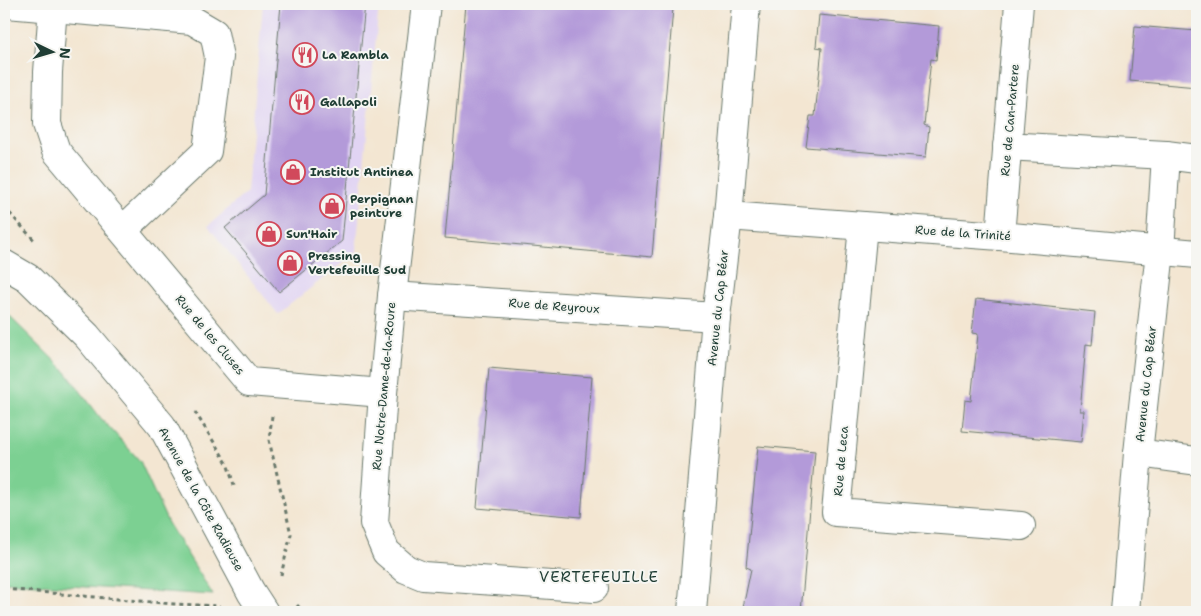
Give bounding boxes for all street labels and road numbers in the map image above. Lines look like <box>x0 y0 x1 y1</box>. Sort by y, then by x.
street label: Rue de Can-Partere <box>997 63 1023 177</box>
street label: Rue de la Trinité <box>914 222 1012 244</box>
street label: Avenue du Cap Béar <box>704 249 732 367</box>
street label: Rue de les Cluses <box>172 292 248 379</box>
street label: Rue de Reyroux <box>508 295 600 317</box>
street label: Rue Notre-Dame-de-la-Roure <box>369 301 399 471</box>
street label: Avenue du Cap Béar <box>1132 325 1160 443</box>
street label: Avenue de la Côte Radieuse <box>155 424 247 574</box>
street label: Rue de Leca <box>830 425 852 497</box>

